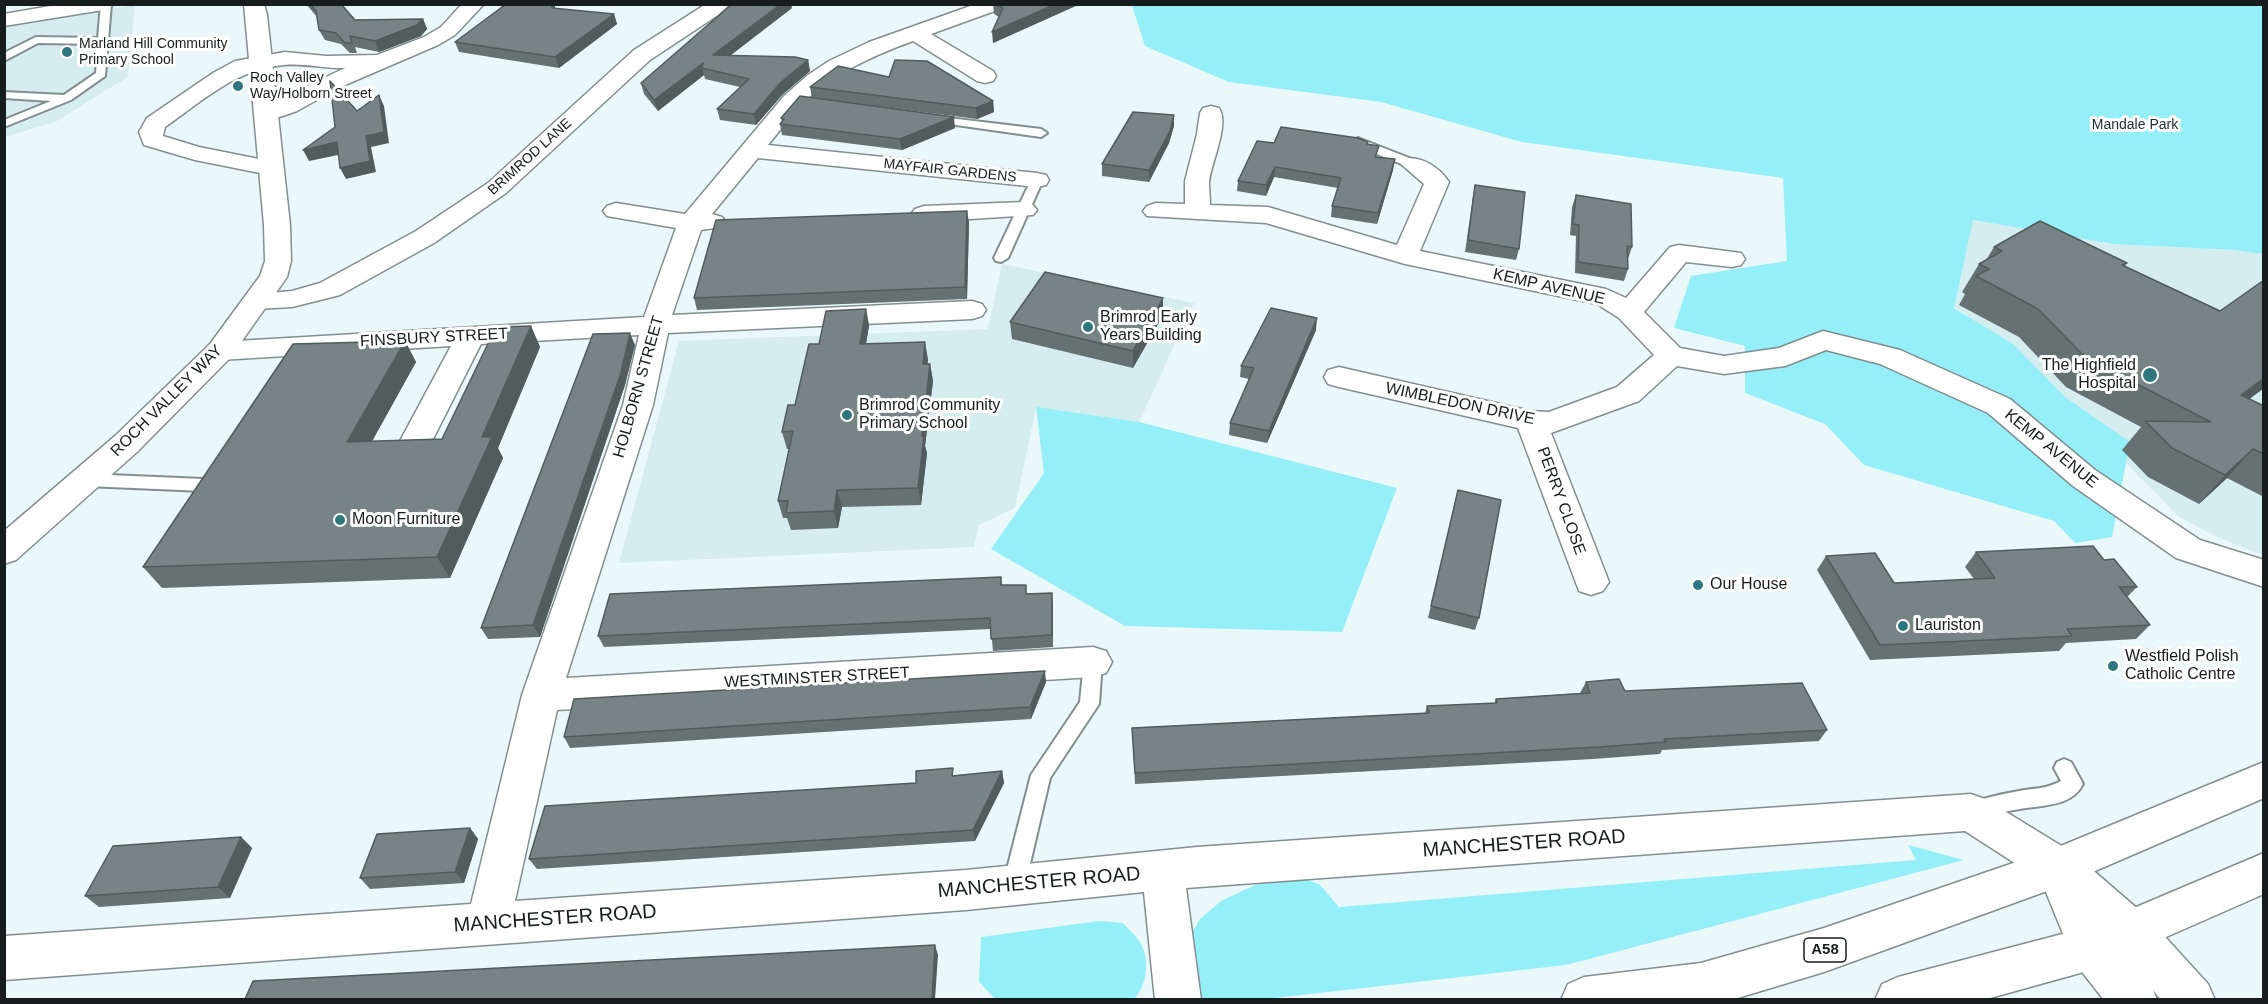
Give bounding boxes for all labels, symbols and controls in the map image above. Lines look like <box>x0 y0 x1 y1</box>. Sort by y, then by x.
place label: Marland Hill Community Primary School <box>79 36 228 68</box>
marker: Marland Hill Community Primary School <box>60 45 74 59</box>
place label: Roch Valley Way/Holborn Street <box>250 70 372 102</box>
marker: Roch Valley Way/Holborn Street <box>231 79 245 93</box>
street label: BRIMROD LANE <box>485 115 575 199</box>
park label: Mandale Park <box>2092 117 2178 133</box>
street label: MAYFAIR GARDENS <box>883 156 1017 186</box>
street label: KEMP AVENUE <box>1491 265 1607 309</box>
place label: Brimrod Early Years Building <box>1100 308 1202 346</box>
street label: HOLBORN STREET <box>610 314 668 460</box>
marker: Brimrod Early Years Building <box>1081 320 1095 334</box>
street label: FINSBURY STREET <box>360 325 508 351</box>
street label: ROCH VALLEY WAY <box>107 341 227 461</box>
place label: The Highfield Hospital <box>2042 356 2136 394</box>
marker: The Highfield Hospital <box>2141 366 2159 384</box>
street label: WIMBLEDON DRIVE <box>1384 379 1536 429</box>
place label: Brimrod Community Primary School <box>859 396 1000 434</box>
street label: KEMP AVENUE <box>2001 406 2101 492</box>
marker: Brimrod Community Primary School <box>840 408 854 422</box>
street label: PERRY CLOSE <box>1533 444 1589 558</box>
place label: Moon Furniture <box>352 510 460 530</box>
marker: Moon Furniture <box>333 513 347 527</box>
place label: Our House <box>1710 575 1787 595</box>
marker: Our House <box>1691 578 1705 592</box>
place label: Lauriston <box>1915 616 1981 636</box>
marker: Lauriston <box>1896 619 1910 633</box>
place label: Westfield Polish Catholic Centre <box>2125 647 2239 685</box>
marker: Westfield Polish Catholic Centre <box>2106 659 2120 673</box>
street label: WESTMINSTER STREET <box>724 664 910 692</box>
street label: MANCHESTER ROAD <box>1422 825 1626 863</box>
street label: MANCHESTER ROAD <box>937 862 1141 904</box>
street label: MANCHESTER ROAD <box>453 900 657 938</box>
road number: A58 <box>1804 938 1846 962</box>

